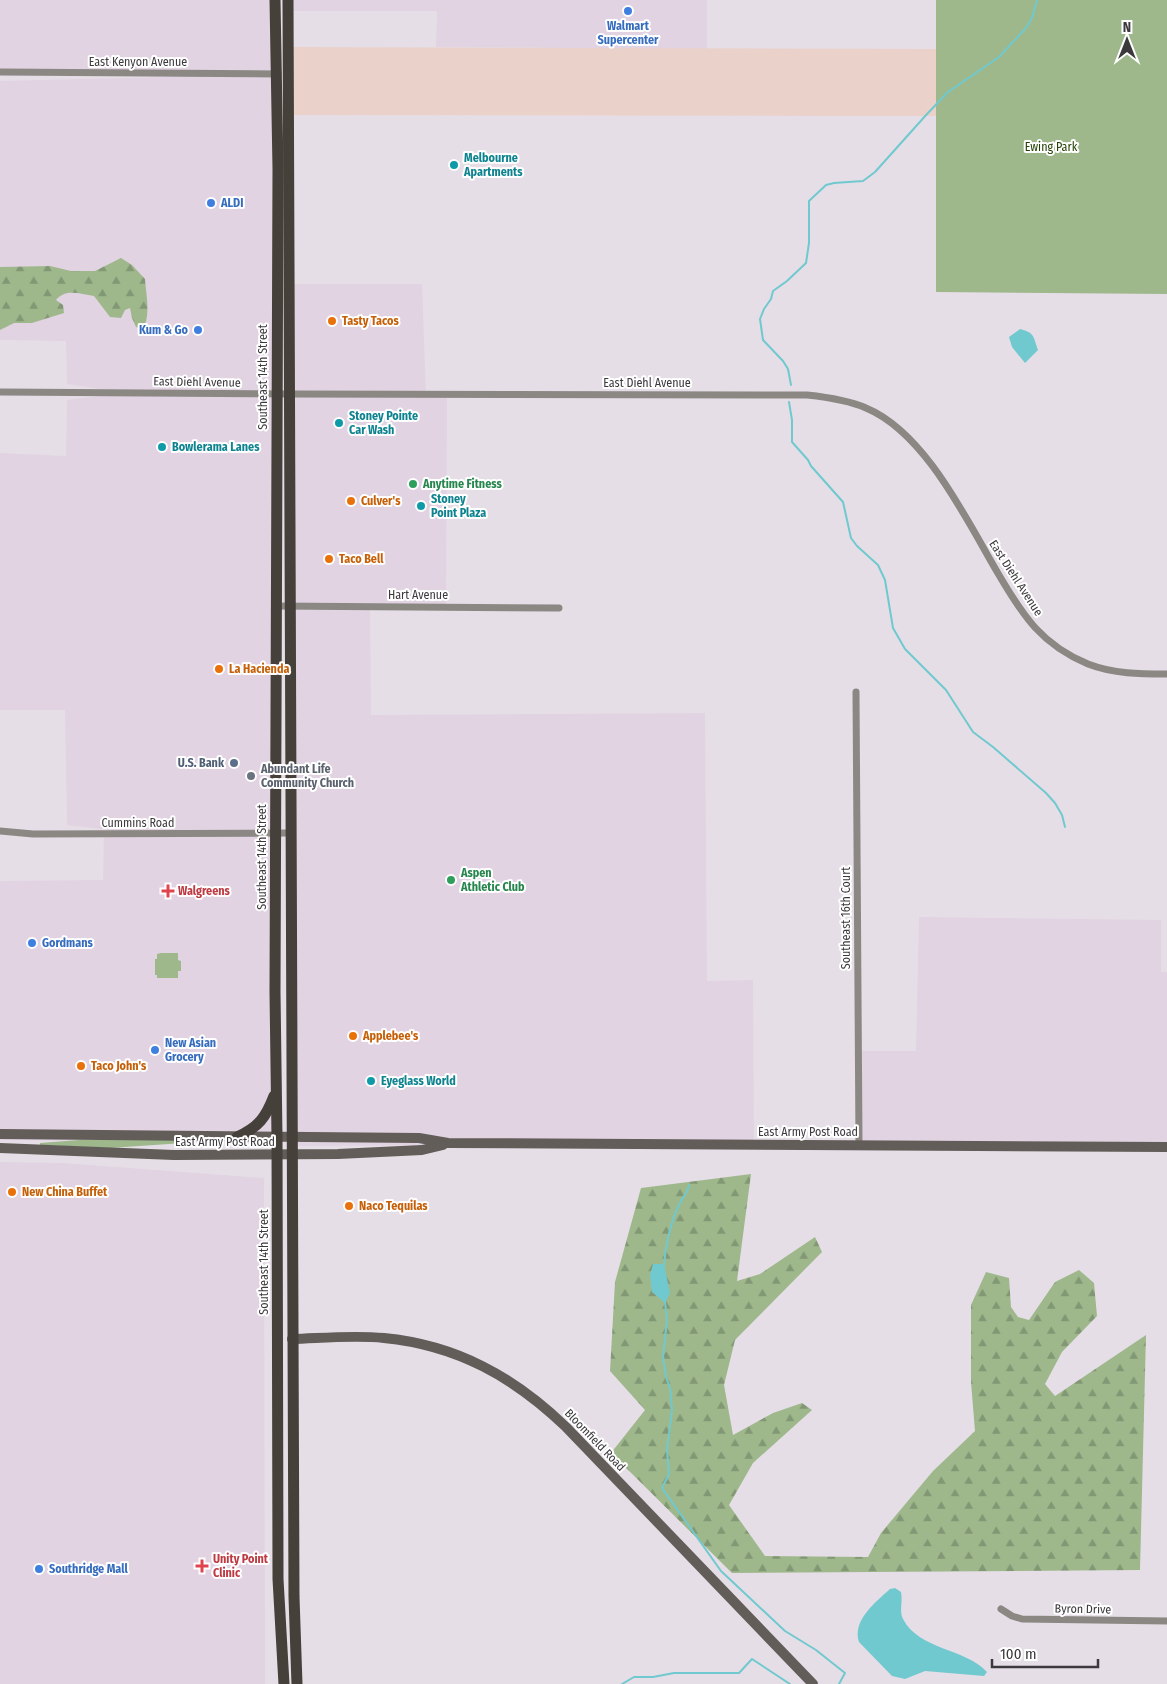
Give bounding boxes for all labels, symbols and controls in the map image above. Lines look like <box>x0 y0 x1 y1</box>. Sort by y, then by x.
marker: Walmart Supercenter <box>622 5 634 17</box>
north arrow <box>1102 15 1152 65</box>
place label: Walmart Supercenter <box>598 19 659 47</box>
text: N <box>1123 19 1131 36</box>
street label: East Kenyon Avenue <box>89 55 187 69</box>
park label: Ewing Park <box>1025 140 1078 154</box>
place label: Melbourne Apartments <box>463 151 523 179</box>
marker: Melbourne Apartments <box>448 159 460 171</box>
place label: ALDI <box>220 196 243 210</box>
marker: ALDI <box>205 197 217 209</box>
place label: Tasty Tacos <box>342 314 399 328</box>
marker: Tasty Tacos <box>326 315 338 327</box>
place label: Kum & Go <box>139 323 189 337</box>
marker: Kum & Go <box>192 324 204 336</box>
street label: Southeast 14th Street <box>256 324 270 430</box>
street label: East Diehl Avenue <box>153 374 241 390</box>
street label: East Diehl Avenue <box>603 376 691 390</box>
place label: Stoney Pointe Car Wash <box>349 409 418 437</box>
marker: Stoney Pointe Car Wash <box>333 417 345 429</box>
place label: Bowlerama Lanes <box>172 440 260 454</box>
marker: Bowlerama Lanes <box>156 441 168 453</box>
place label: Anytime Fitness <box>422 477 502 491</box>
marker: Anytime Fitness <box>407 478 419 490</box>
place label: Stoney Point Plaza <box>431 492 486 520</box>
place label: Culver's <box>361 494 401 508</box>
marker: Culver's <box>345 495 357 507</box>
marker: Stoney Point Plaza <box>415 500 427 512</box>
street label: East Diehl Avenue <box>986 538 1046 619</box>
place label: Taco Bell <box>339 552 384 566</box>
marker: Taco Bell <box>323 553 335 565</box>
street label: Hart Avenue <box>388 588 448 602</box>
place label: La Hacienda <box>229 662 289 676</box>
marker: La Hacienda <box>213 663 225 675</box>
place label: U.S. Bank <box>178 756 225 770</box>
marker: U.S. Bank <box>228 757 240 769</box>
place label: Abundant Life Community Church <box>260 762 354 790</box>
marker: Abundant Life Community Church <box>245 770 257 782</box>
street label: Southeast 14th Street <box>255 804 269 910</box>
street label: Cummins Road <box>102 816 174 830</box>
place label: Aspen Athletic Club <box>460 866 525 894</box>
street label: Southeast 16th Court <box>839 867 853 969</box>
marker: Aspen Athletic Club <box>445 874 457 886</box>
place label: Walgreens <box>178 884 231 898</box>
marker: Walgreens <box>162 885 174 897</box>
place label: Gordmans <box>42 936 93 950</box>
marker: Gordmans <box>26 937 38 949</box>
place label: Applebee's <box>362 1029 419 1043</box>
marker: Applebee's <box>347 1030 359 1042</box>
place label: New Asian Grocery <box>165 1036 216 1064</box>
marker: New Asian Grocery <box>149 1044 161 1056</box>
place label: Taco John's <box>91 1059 147 1073</box>
marker: Taco John's <box>75 1060 87 1072</box>
place label: Eyeglass World <box>381 1074 456 1088</box>
marker: Eyeglass World <box>365 1075 377 1087</box>
street label: East Army Post Road <box>758 1125 858 1139</box>
street label: East Army Post Road <box>175 1135 275 1149</box>
place label: New China Buffet <box>22 1185 108 1199</box>
marker: New China Buffet <box>6 1186 18 1198</box>
place label: Naco Tequilas <box>359 1199 428 1213</box>
marker: Naco Tequilas <box>343 1200 355 1212</box>
street label: Southeast 14th Street <box>257 1209 271 1315</box>
street label: Bloomfield Road <box>562 1406 628 1474</box>
place label: Unity Point Clinic <box>213 1552 269 1580</box>
marker: Unity Point Clinic <box>195 1559 209 1573</box>
place label: Southridge Mall <box>49 1562 128 1576</box>
marker: Southridge Mall <box>33 1563 45 1575</box>
street label: Byron Drive <box>1055 1602 1111 1616</box>
scale bar <box>992 1636 1098 1668</box>
text: 100 m <box>1000 1645 1037 1663</box>

